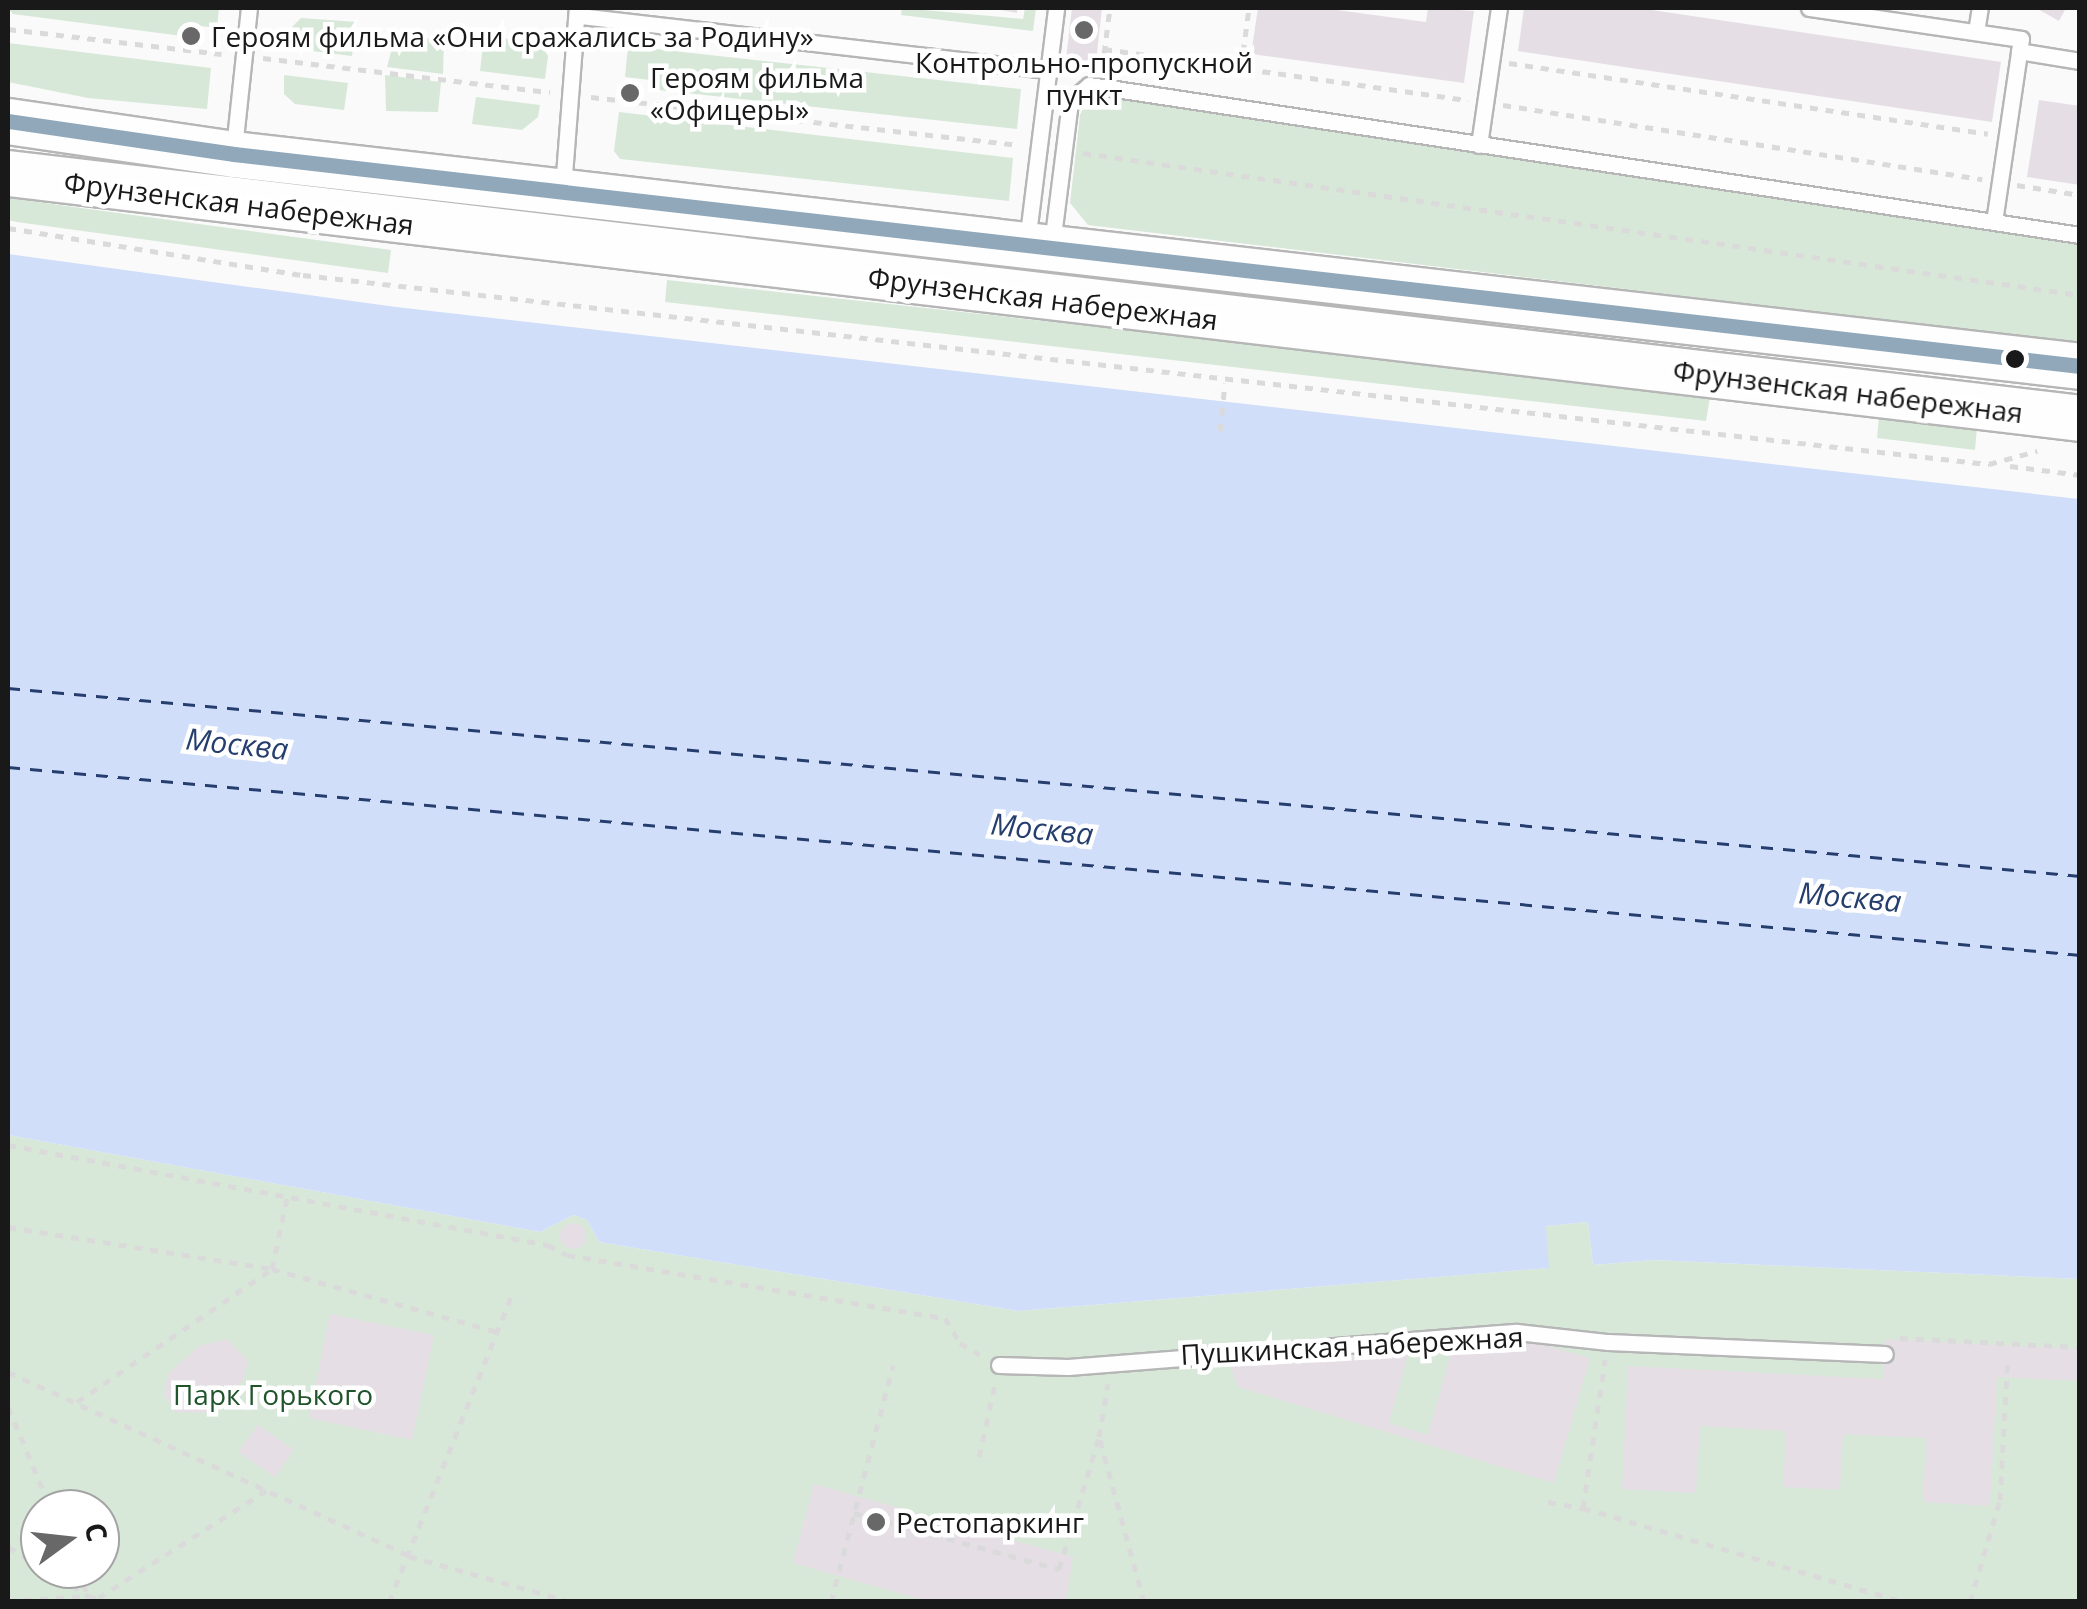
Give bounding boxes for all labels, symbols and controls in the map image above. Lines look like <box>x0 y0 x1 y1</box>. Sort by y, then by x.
place label: Героям фильма «Они сражались за Родину» <box>211 19 814 53</box>
marker: Контрольно-пропускной пункт <box>1073 19 1095 41</box>
marker: Героям фильма «Они сражались за Родину» <box>180 25 202 47</box>
place label: Контрольно-пропускной пункт <box>915 45 1253 111</box>
place label: Героям фильма «Офицеры» <box>650 60 864 126</box>
marker: Героям фильма «Офицеры» <box>619 82 641 104</box>
street label: Фрунзенская набережная <box>62 165 416 241</box>
street label: Фрунзенская набережная <box>866 260 1220 336</box>
unlabelled marker <box>2005 349 2025 369</box>
street label: Фрунзенская набережная <box>1671 353 2025 429</box>
water label: Москва <box>184 721 290 767</box>
water label: Москва <box>989 806 1095 852</box>
water label: Москва <box>1797 875 1903 919</box>
street label: Пушкинская набережная <box>1180 1319 1524 1371</box>
park label: Парк Горького <box>173 1377 373 1411</box>
north arrow <box>20 1489 120 1589</box>
place label: Рестопаркинг <box>896 1505 1084 1539</box>
marker: Рестопаркинг <box>865 1511 887 1533</box>
text: С <box>76 1518 118 1545</box>

